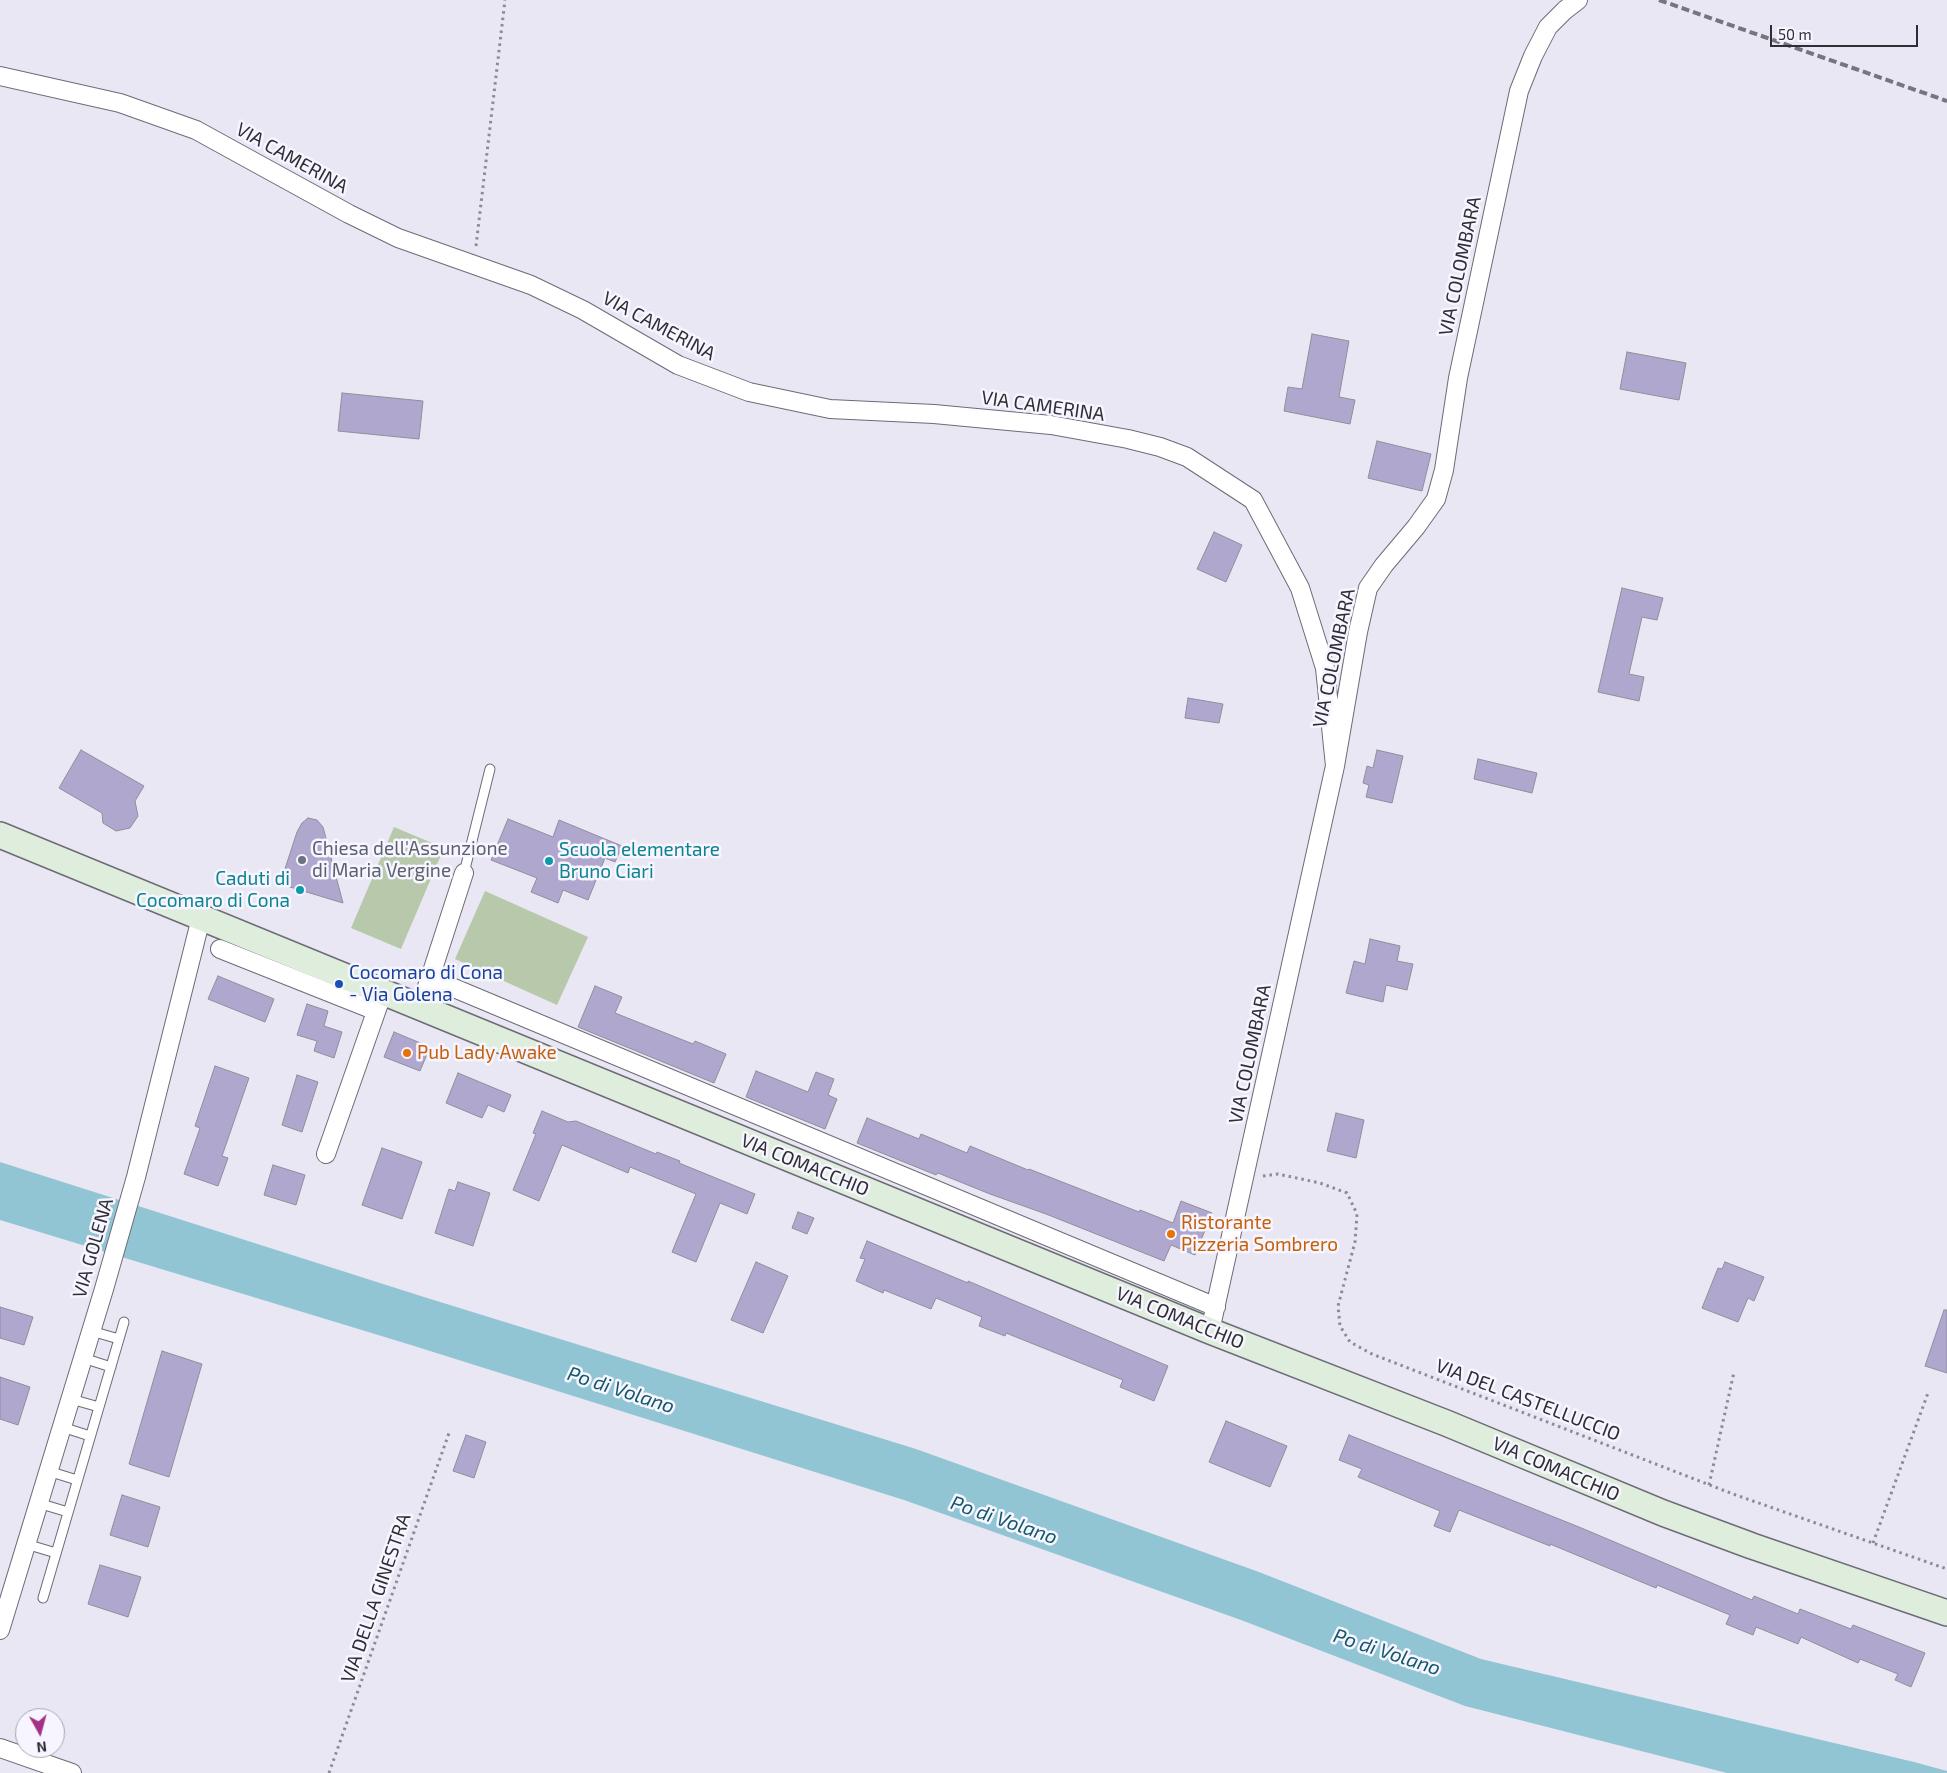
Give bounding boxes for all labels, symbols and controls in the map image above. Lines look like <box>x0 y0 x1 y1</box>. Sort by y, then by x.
scale bar <box>1772 15 1920 47</box>
text: 50 m <box>1778 25 1812 43</box>
street label: VIA CAMERINA <box>232 118 352 198</box>
street label: VIA COLOMBARA <box>1434 194 1486 338</box>
street label: VIA CAMERINA <box>599 287 719 365</box>
street label: VIA CAMERINA <box>980 386 1106 426</box>
street label: VIA COLOMBARA <box>1308 586 1360 730</box>
place label: Chiesa dell'Assunzione di Maria Vergine <box>312 838 508 882</box>
place label: Scuola elementare Bruno Ciari <box>559 839 720 883</box>
marker: Chiesa dell'Assunzione di Maria Vergine <box>296 854 308 866</box>
marker: Scuola elementare Bruno Ciari <box>543 855 555 867</box>
place label: Caduti di Cocomaro di Cona <box>136 868 290 912</box>
marker: Caduti di Cocomaro di Cona <box>294 884 306 896</box>
place label: Cocomaro di Cona - Via Golena <box>349 962 503 1006</box>
marker: Cocomaro di Cona - Via Golena <box>333 978 345 990</box>
street label: VIA COLOMBARA <box>1224 982 1276 1126</box>
place label: Pub Lady Awake <box>417 1042 557 1064</box>
marker: Pub Lady Awake <box>401 1047 413 1059</box>
street label: VIA COMACCHIO <box>738 1129 872 1201</box>
street label: VIA GOLENA <box>68 1195 118 1301</box>
place label: Ristorante Pizzeria Sombrero <box>1181 1212 1338 1256</box>
marker: Ristorante Pizzeria Sombrero <box>1165 1228 1177 1240</box>
street label: VIA COMACCHIO <box>1113 1282 1247 1354</box>
street label: VIA DEL CASTELLUCCIO <box>1433 1354 1623 1446</box>
water label: Po di Volano <box>564 1361 678 1419</box>
street label: VIA COMACCHIO <box>1489 1432 1623 1506</box>
water label: Po di Volano <box>948 1491 1060 1549</box>
street label: VIA DELLA GINESTRA <box>336 1510 416 1686</box>
water label: Po di Volano <box>1330 1623 1444 1681</box>
north arrow <box>15 1708 65 1758</box>
text: N <box>36 1738 48 1756</box>

